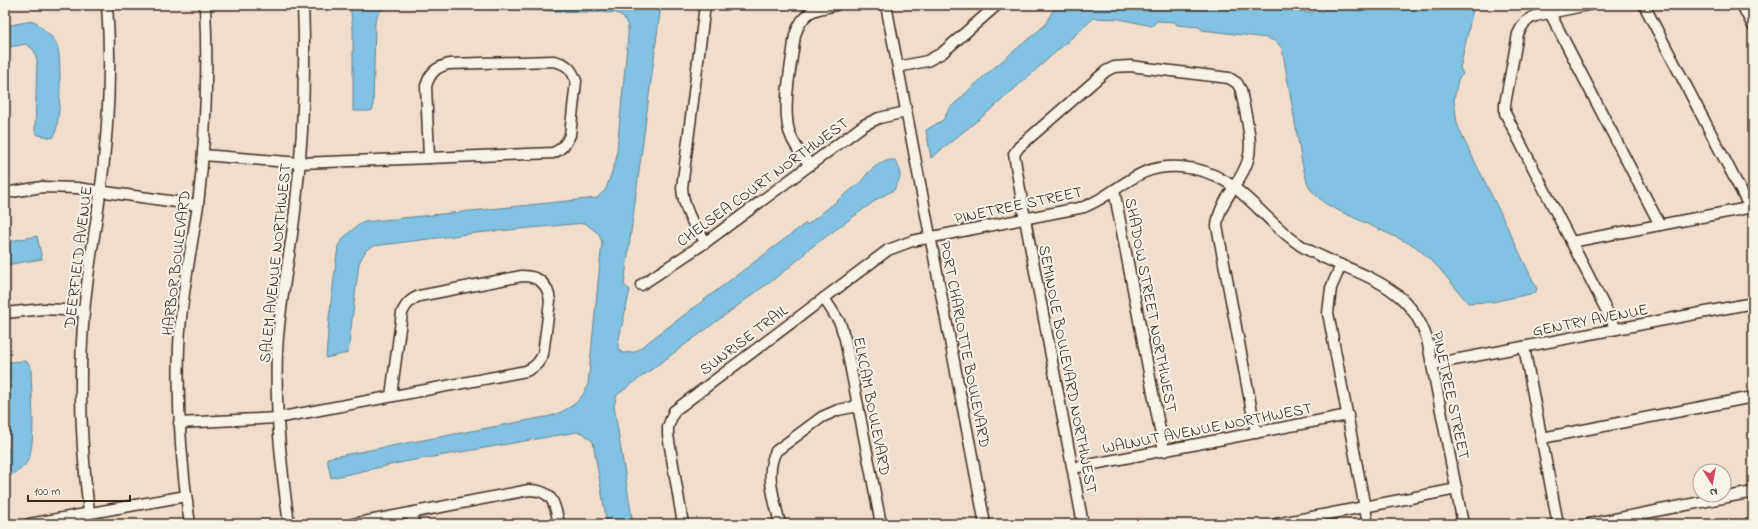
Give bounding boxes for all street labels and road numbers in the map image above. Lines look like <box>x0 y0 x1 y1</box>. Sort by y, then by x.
street label: CHELSEA COURT NORTHWEST <box>672 112 854 253</box>
street label: SALEM AVENUE NORTHWEST <box>254 162 298 364</box>
street label: PINETREE STREET <box>952 181 1085 231</box>
street label: DEERFIELD AVENUE <box>58 185 100 331</box>
street label: HARBOR BOULEVARD <box>156 189 198 337</box>
street label: SHADOW STREET NORTHWEST <box>1117 196 1183 415</box>
street label: PORT CHARLOTTE BOULEVARD <box>932 239 996 450</box>
street label: SEMINOLE BOULEVARD NORTHWEST <box>1031 243 1103 496</box>
street label: GENTRY AVENUE <box>1530 298 1650 344</box>
street label: SUNRISE TRAIL <box>695 299 794 382</box>
street label: PINETREE STREET <box>1425 329 1475 462</box>
street label: ELKCAM BOULEVARD <box>846 335 896 478</box>
street label: WALNUT AVENUE NORTHWEST <box>1100 397 1314 461</box>

